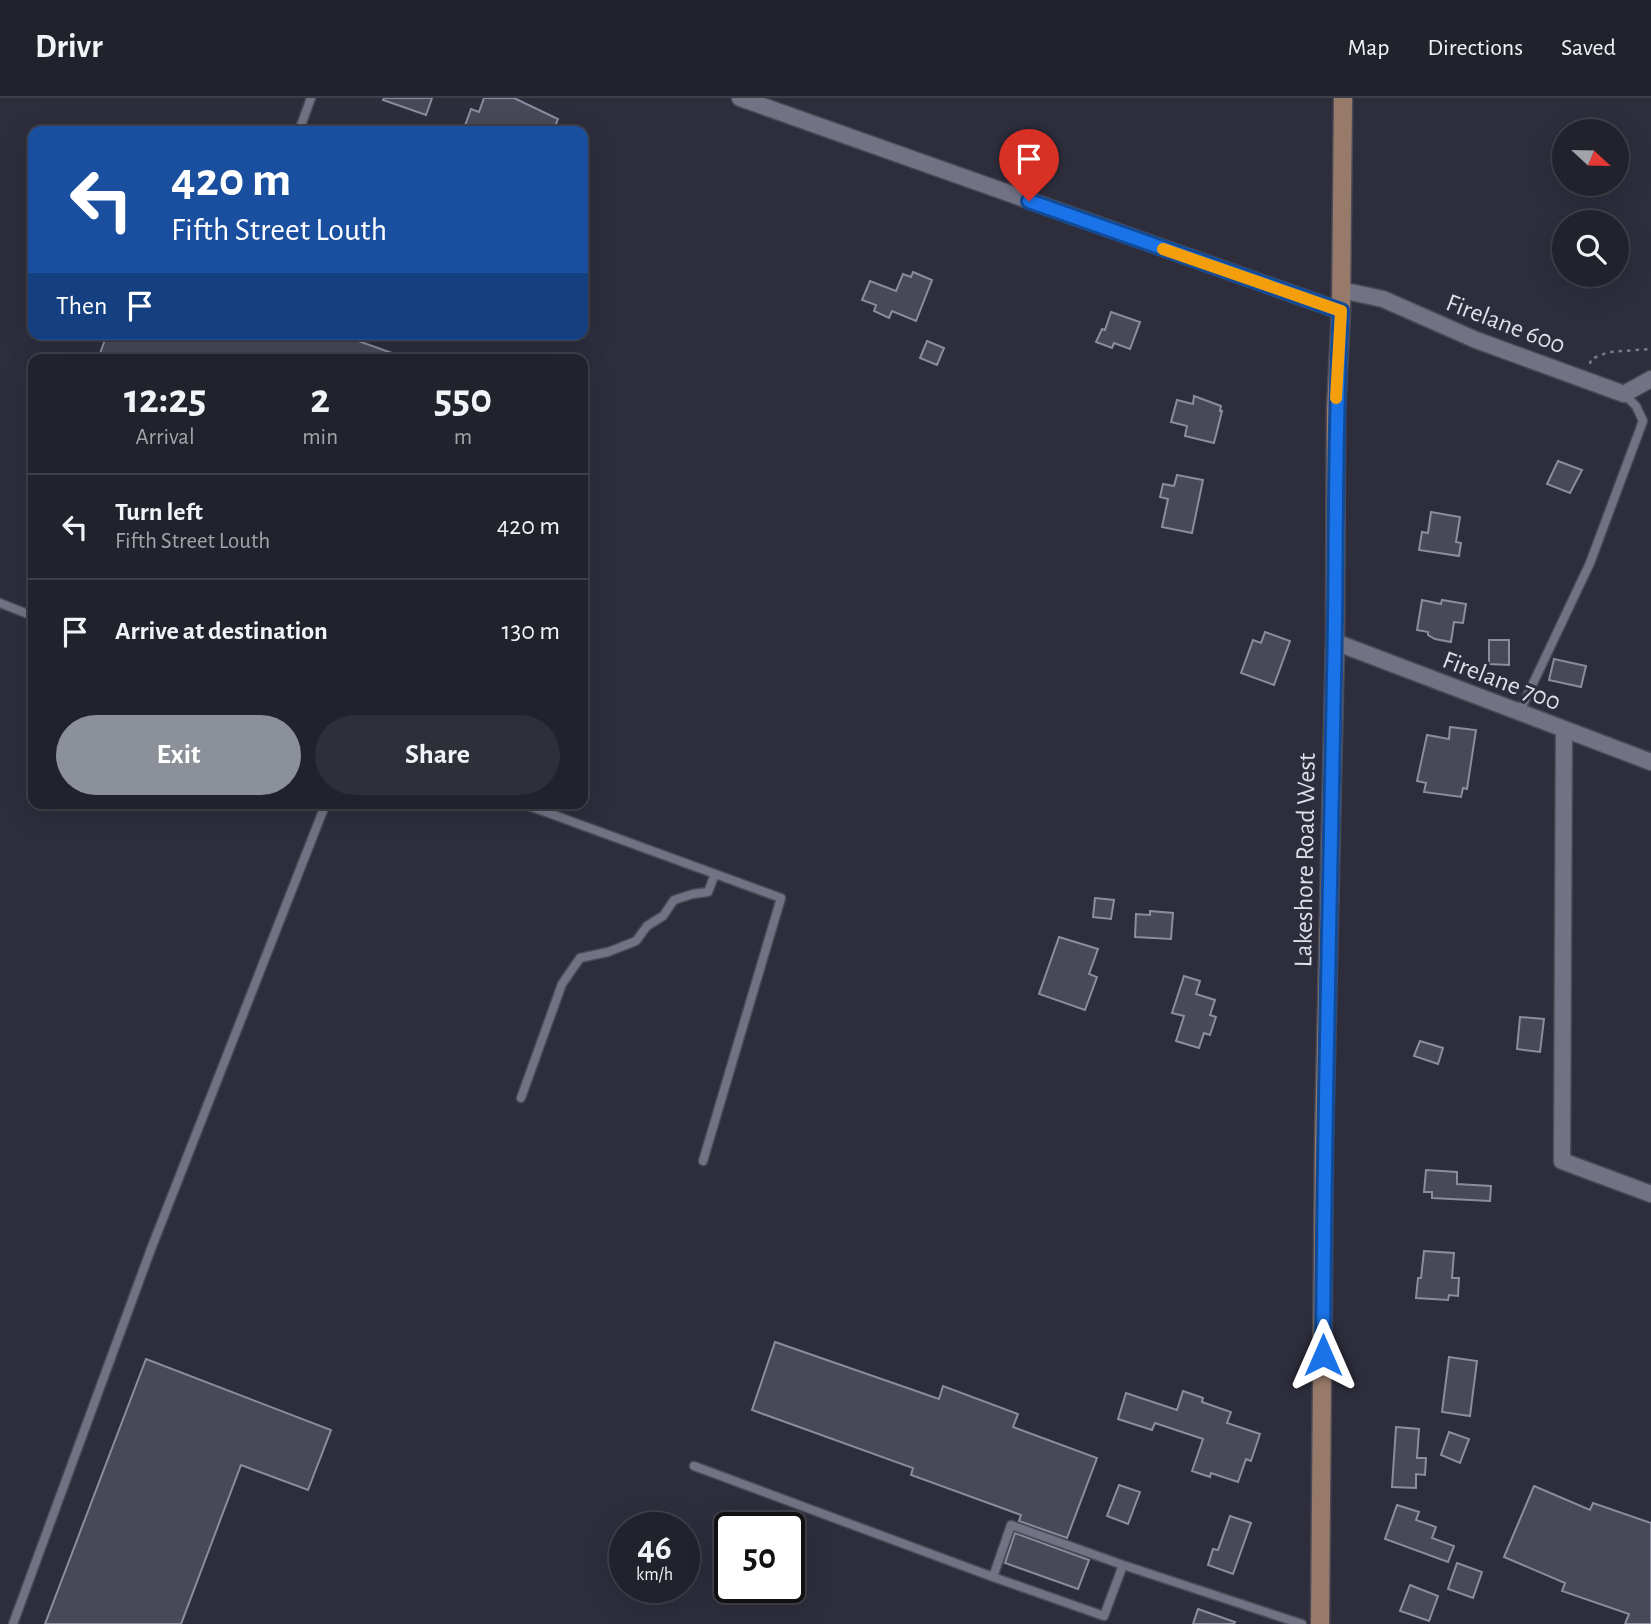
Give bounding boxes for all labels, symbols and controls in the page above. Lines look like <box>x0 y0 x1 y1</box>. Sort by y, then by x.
text: Drivr <box>35 31 103 64</box>
text: Map <box>1347 36 1389 60</box>
text: Directions <box>1427 36 1523 60</box>
text: Saved <box>1561 36 1616 60</box>
north arrow <box>1552 119 1629 196</box>
map controls <box>1552 119 1629 287</box>
pin <box>999 129 1059 201</box>
icon: arrive <box>1010 140 1048 178</box>
icon: left <box>56 154 147 245</box>
text: 420 m <box>171 156 291 205</box>
button: search <box>1552 210 1629 287</box>
text: Fifth Street Louth <box>171 214 387 246</box>
icon: arrive <box>121 287 159 325</box>
street label: Firelane 600 <box>1442 289 1569 359</box>
text: Then <box>56 293 107 319</box>
text: 12:25 <box>124 378 206 420</box>
text: 2 <box>310 378 330 420</box>
text: 550 <box>434 378 492 420</box>
text: Arrival <box>136 426 195 449</box>
text: min <box>302 426 338 449</box>
text: m <box>454 426 472 449</box>
text: Turn left <box>115 499 203 525</box>
icon: left <box>56 508 94 546</box>
text: 420 m <box>497 513 560 539</box>
text: Fifth Street Louth <box>115 530 270 553</box>
icon: arrive <box>56 613 94 651</box>
text: Arrive at destination <box>115 618 328 644</box>
text: 130 m <box>502 618 560 644</box>
street label: Firelane 700 <box>1439 647 1564 715</box>
button: Exit <box>56 715 301 795</box>
button: Share <box>315 715 560 795</box>
street label: Lakeshore Road West <box>1290 753 1320 967</box>
position arrow <box>1286 1318 1360 1392</box>
speed limit sign: 50 <box>714 1512 805 1603</box>
text: 46 <box>637 1531 672 1566</box>
text: km/h <box>636 1566 673 1584</box>

